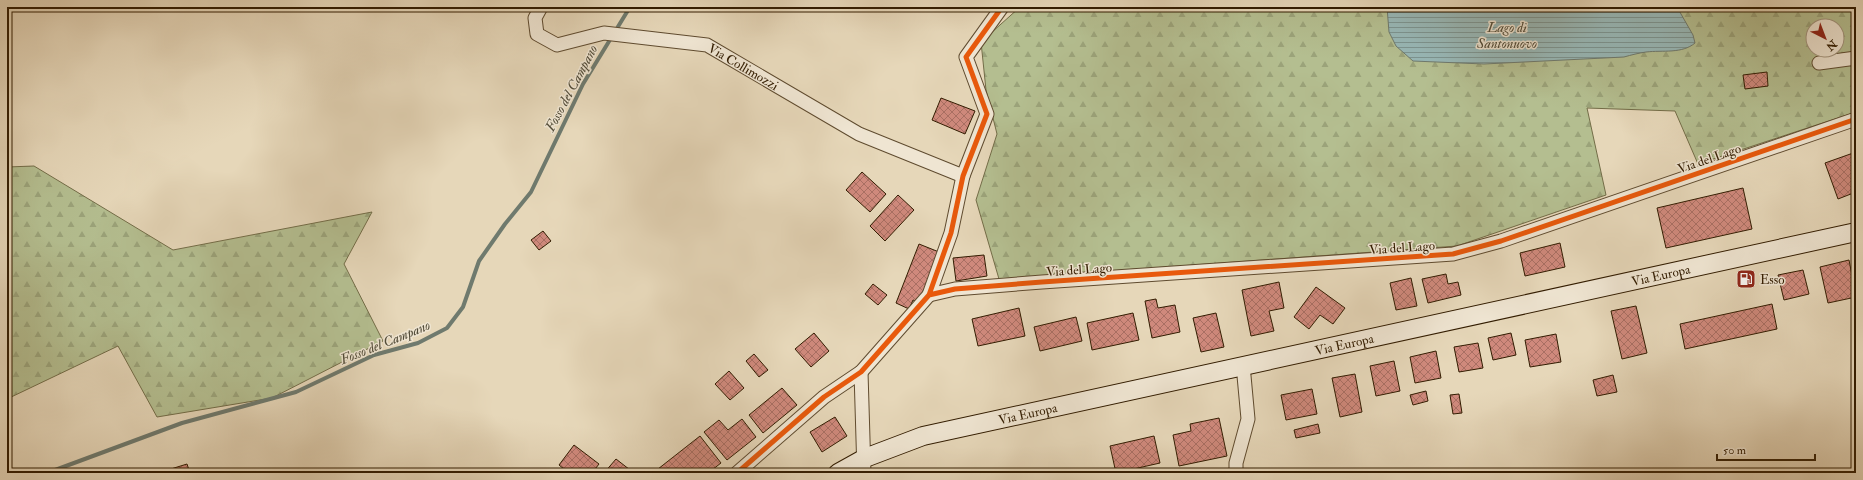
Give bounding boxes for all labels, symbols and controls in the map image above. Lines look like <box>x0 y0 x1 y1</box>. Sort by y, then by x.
north arrow <box>1805 18 1845 58</box>
water label: Lago di Santonuovo <box>1476 19 1537 52</box>
text: N <box>1822 36 1840 54</box>
street label: Via Collimozzi <box>705 40 782 94</box>
water label: Fosso del Campano <box>541 42 601 135</box>
street label: Via del Lago <box>1676 141 1743 177</box>
street label: Via del Lago <box>1369 238 1436 258</box>
street label: Via del Lago <box>1046 260 1113 280</box>
street label: Via Europa <box>1630 261 1692 290</box>
fuel station icon: Esso <box>1735 268 1757 290</box>
place label: Esso <box>1760 272 1785 288</box>
water label: Fosso del Campano <box>337 317 433 369</box>
street label: Via Europa <box>1313 331 1376 359</box>
street label: Via Europa <box>997 400 1059 428</box>
scale bar <box>1717 436 1815 462</box>
text: 50 m <box>1723 443 1747 458</box>

